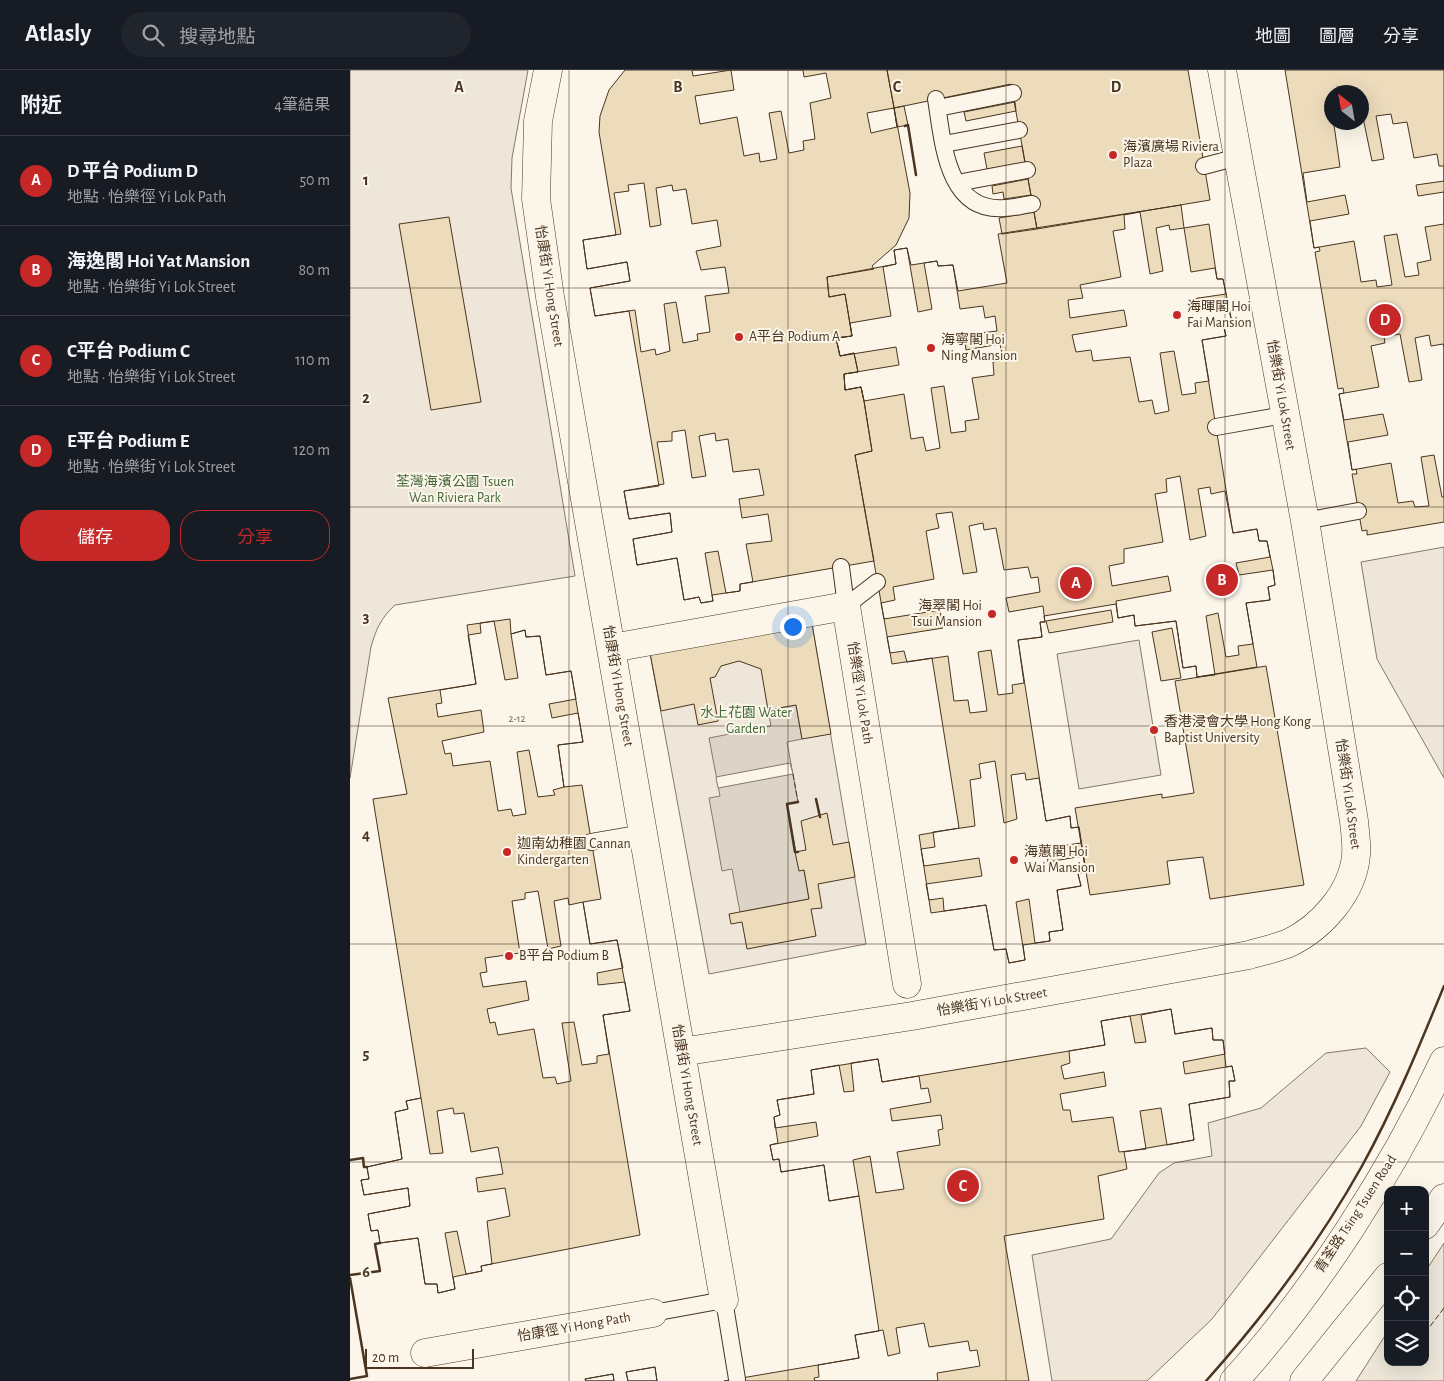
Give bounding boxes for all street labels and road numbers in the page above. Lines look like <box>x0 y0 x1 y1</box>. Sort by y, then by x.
street label: 怡康街 Yi Hong Street <box>532 224 568 348</box>
street label: 怡樂街 Yi Lok Street <box>1264 339 1300 452</box>
street label: 怡康街 Yi Hong Street <box>600 624 638 748</box>
street label: 怡樂徑 Yi Lok Path <box>845 640 877 745</box>
street label: 怡樂街 Yi Lok Street <box>1333 738 1365 851</box>
street label: 怡樂街 Yi Lok Street <box>936 983 1049 1019</box>
street label: 怡康街 Yi Hong Street <box>669 1023 707 1147</box>
street label: 青荃路 Tsing Tsuen Road <box>1312 1152 1399 1275</box>
street label: 怡康徑 Yi Hong Path <box>516 1308 632 1344</box>

